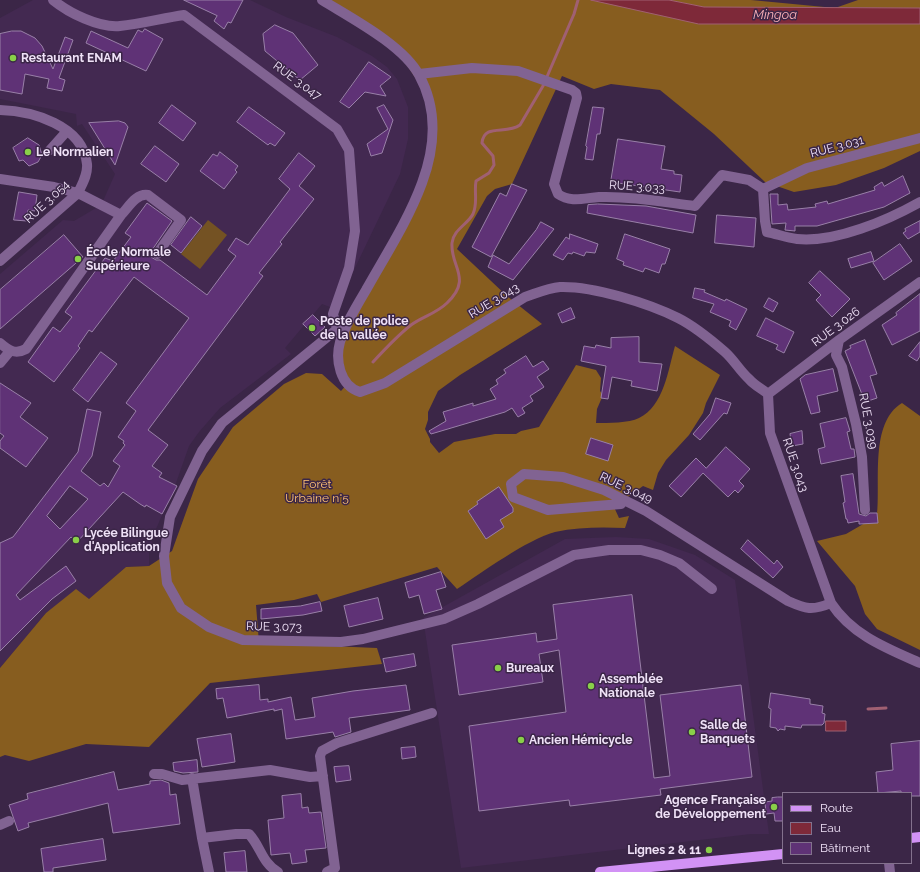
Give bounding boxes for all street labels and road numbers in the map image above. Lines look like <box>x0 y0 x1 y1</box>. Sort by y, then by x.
street label: RUE 3.047 <box>270 59 324 103</box>
street label: RUE 3.031 <box>809 133 865 161</box>
street label: RUE 3.054 <box>21 178 73 226</box>
street label: RUE 3.033 <box>609 178 665 196</box>
street label: RUE 3.043 <box>466 280 522 322</box>
street label: RUE 3.026 <box>809 304 863 350</box>
street label: RUE 3.039 <box>856 392 880 450</box>
street label: RUE 3.043 <box>779 436 811 494</box>
street label: RUE 3.049 <box>597 469 655 507</box>
street label: RUE 3.073 <box>246 619 302 635</box>

